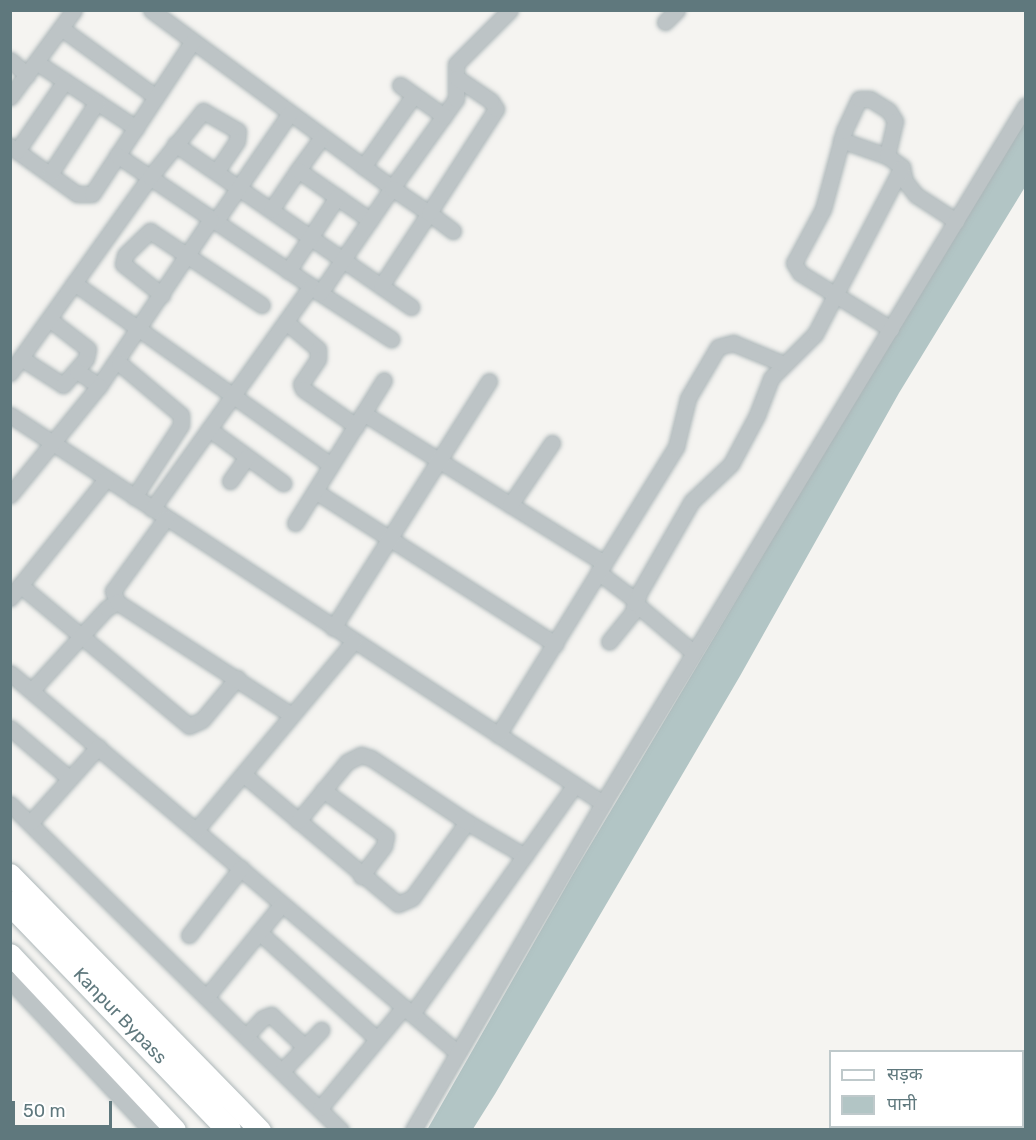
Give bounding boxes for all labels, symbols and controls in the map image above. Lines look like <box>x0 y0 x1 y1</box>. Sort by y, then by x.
street label: Kanpur Bypass <box>69 963 171 1069</box>
legend <box>829 1050 1024 1128</box>
text: सड़क <box>887 1063 923 1085</box>
scale bar <box>15 1089 116 1127</box>
text: पानी <box>887 1093 917 1115</box>
text: 50 m <box>23 1100 66 1122</box>

